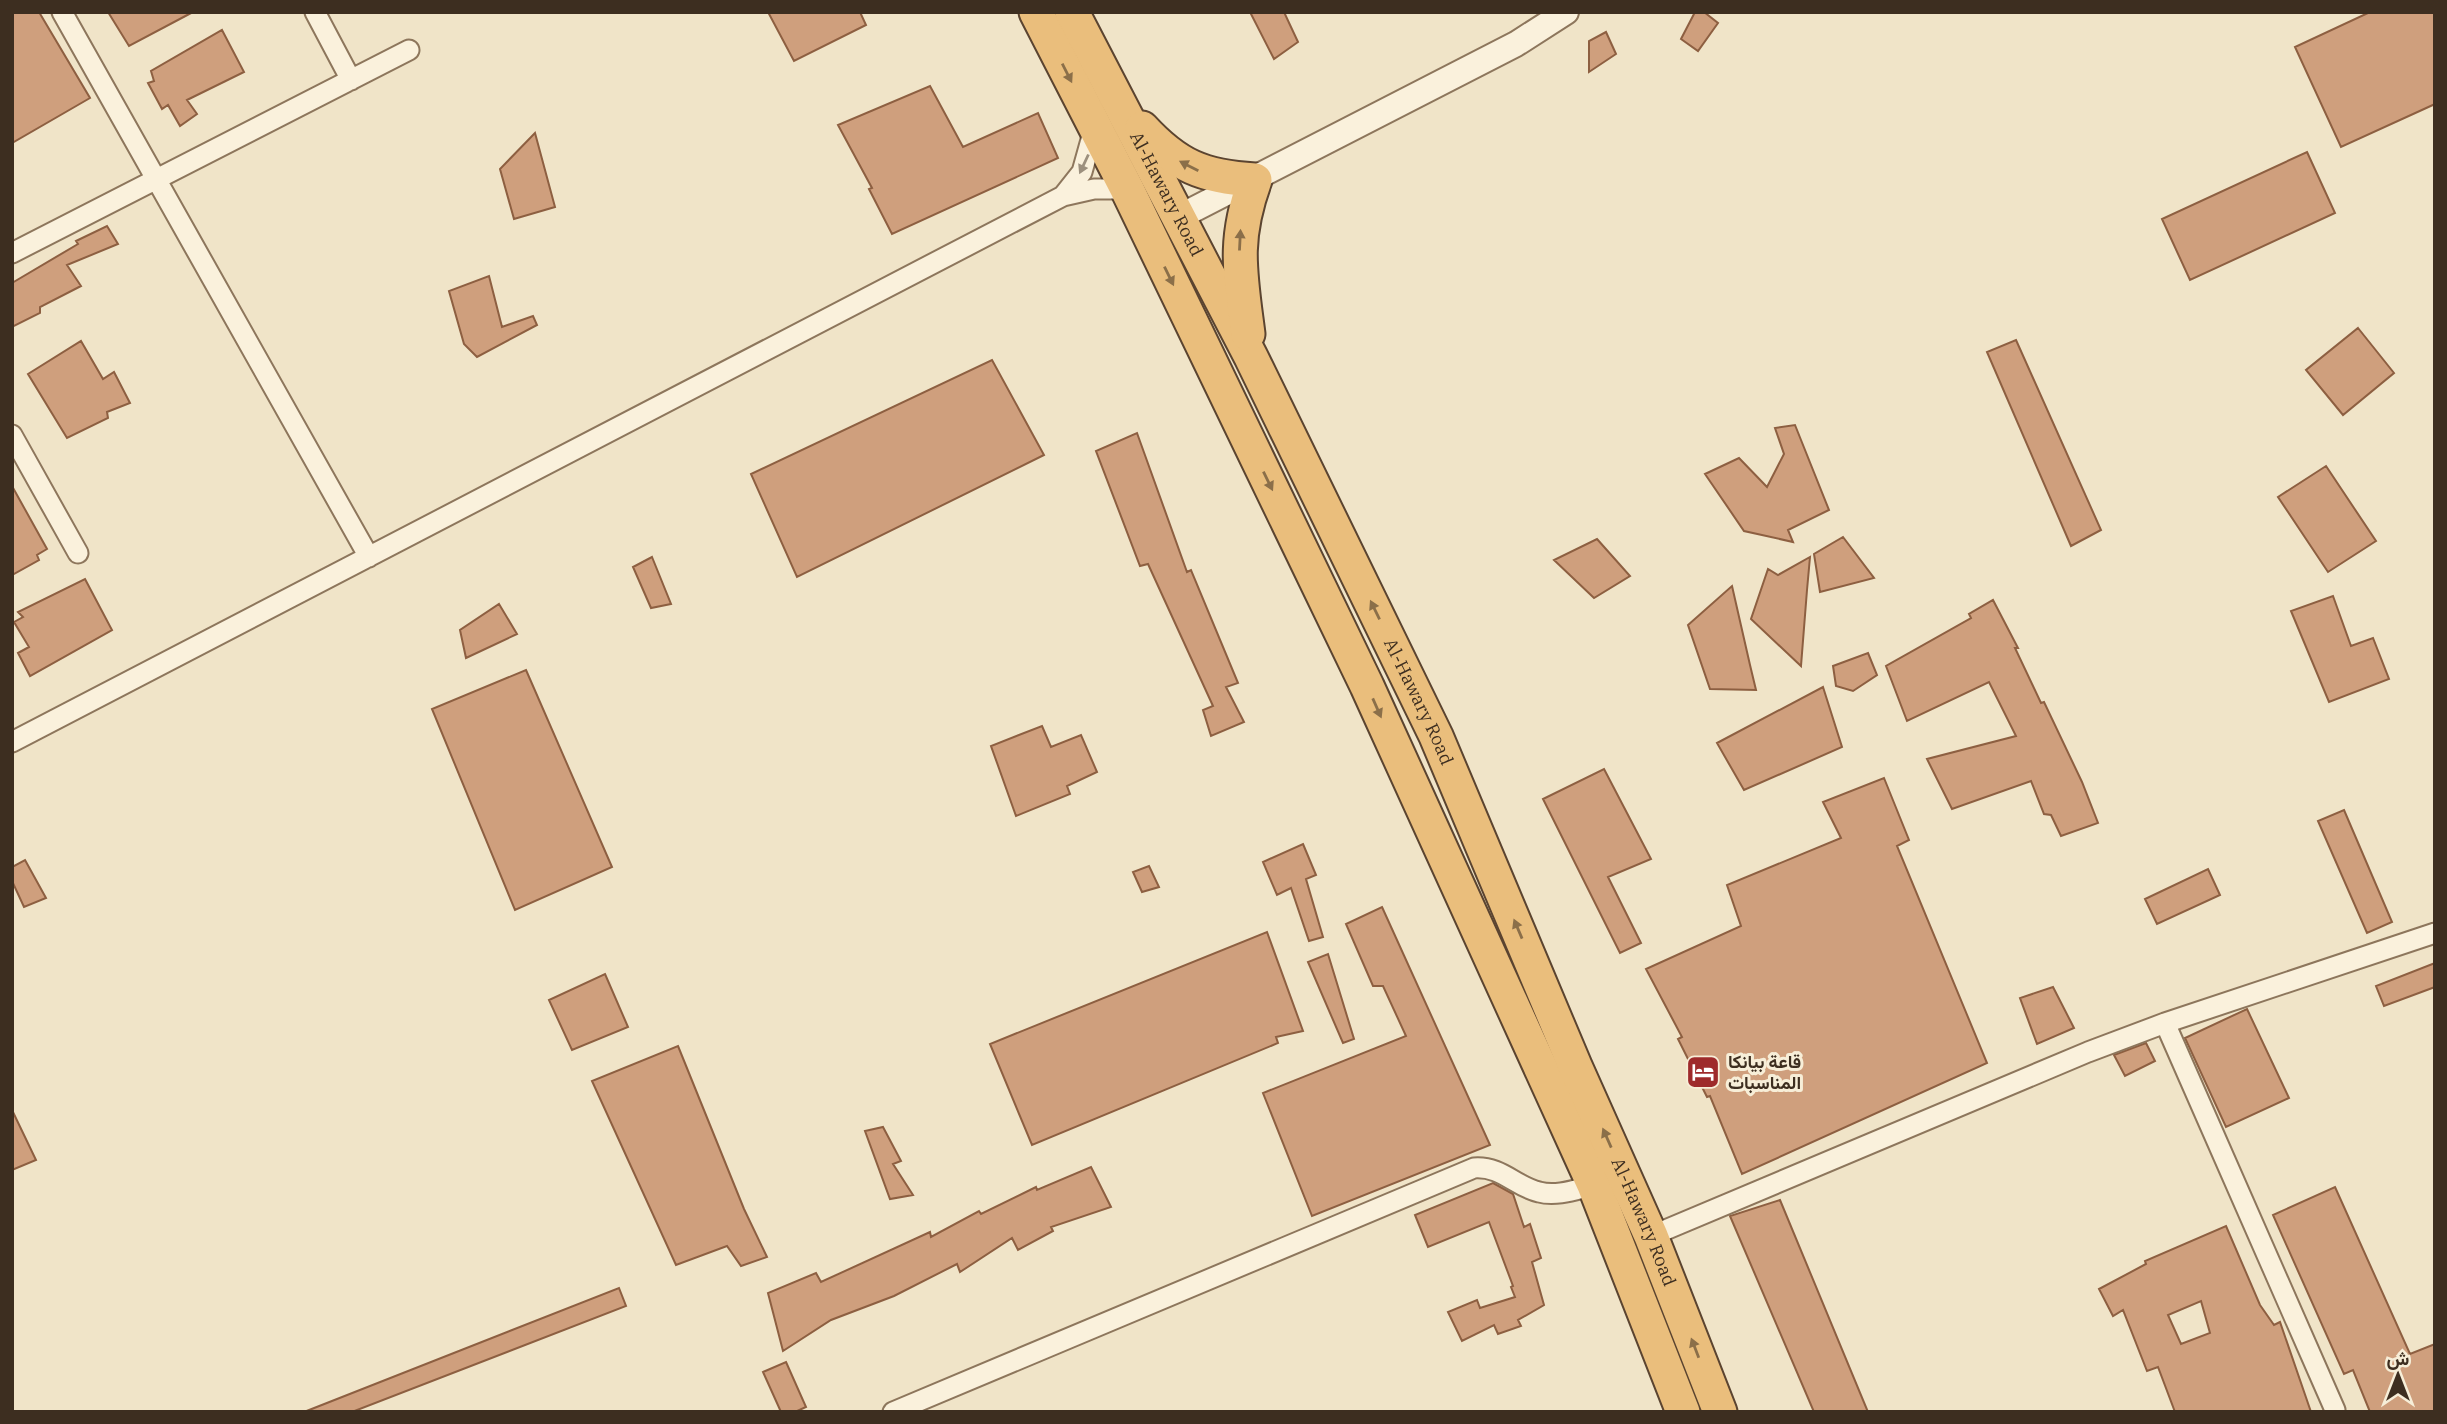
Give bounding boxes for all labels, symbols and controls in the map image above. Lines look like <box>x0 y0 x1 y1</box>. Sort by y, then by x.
one-way arrow <box>1061 63 1072 83</box>
street label: Al-Hawary Road <box>1125 127 1209 260</box>
one-way arrow <box>1078 154 1090 174</box>
one-way arrow <box>1179 160 1199 172</box>
one-way arrow <box>1234 229 1245 251</box>
one-way arrow <box>1163 266 1175 286</box>
one-way arrow <box>1262 471 1274 491</box>
one-way arrow <box>1369 600 1380 620</box>
street label: Al-Hawary Road <box>1379 634 1459 768</box>
one-way arrow <box>1372 698 1383 719</box>
one-way arrow <box>1512 919 1523 940</box>
place label: قاعة بيانكا المناسبات <box>1728 1050 1801 1094</box>
hotel icon: قاعة بيانكا المناسبات <box>1684 1053 1722 1091</box>
one-way arrow <box>1601 1128 1613 1148</box>
street label: Al-Hawary Road <box>1606 1154 1682 1289</box>
one-way arrow <box>1689 1338 1700 1359</box>
north arrow <box>2363 1340 2433 1410</box>
text: ش <box>2387 1346 2410 1370</box>

